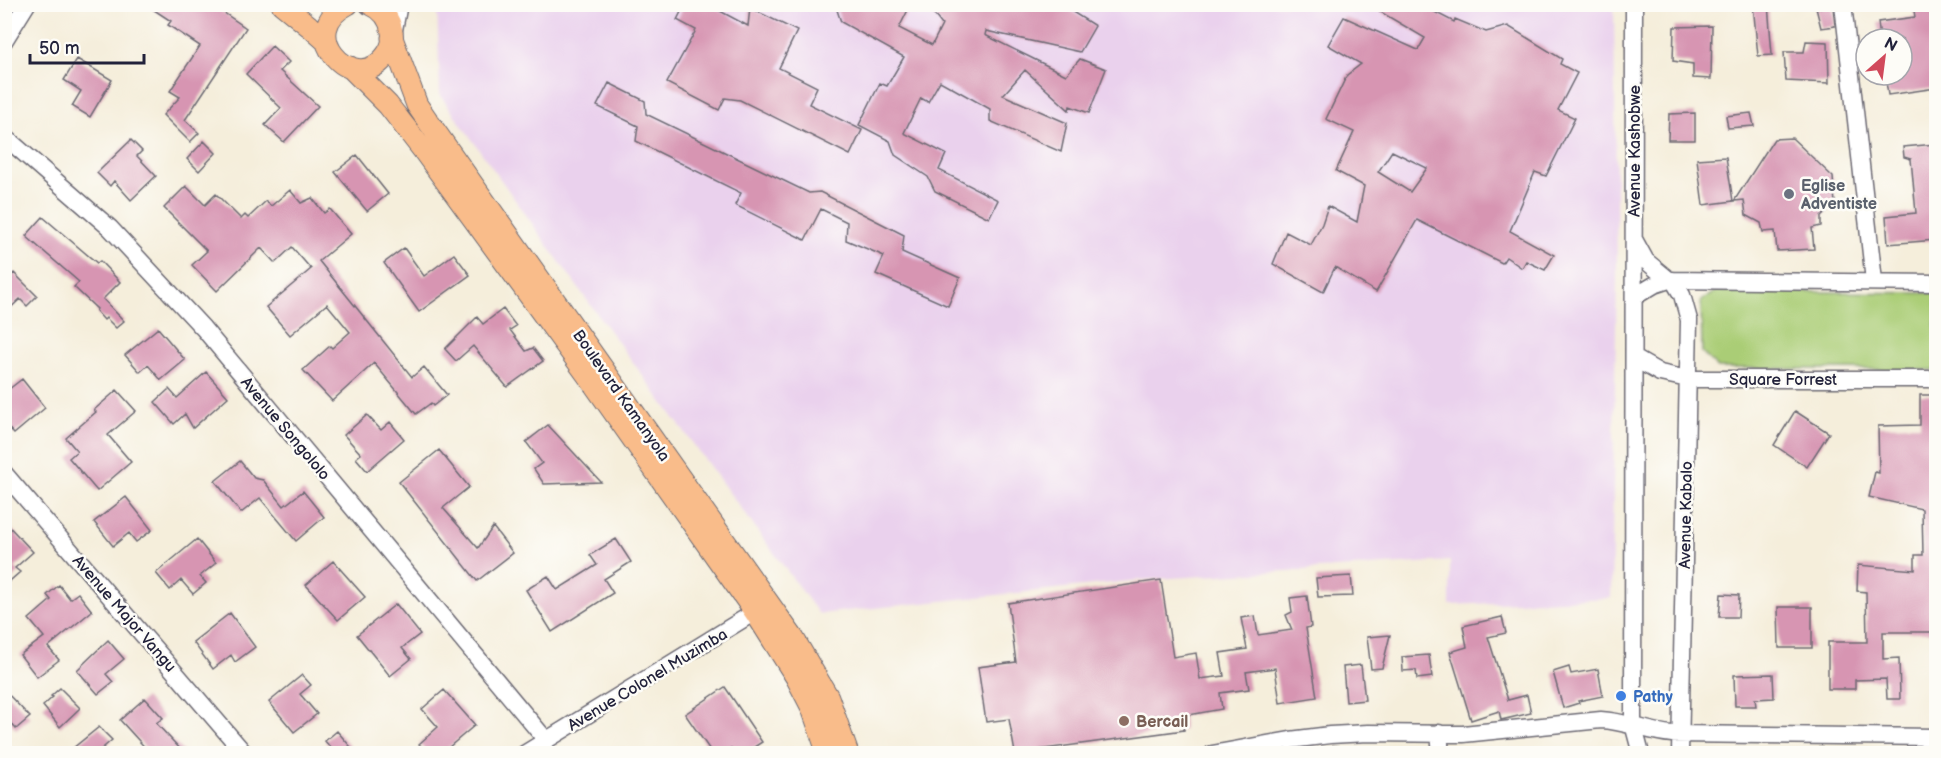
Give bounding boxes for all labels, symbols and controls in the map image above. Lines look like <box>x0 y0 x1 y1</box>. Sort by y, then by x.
scale bar <box>30 27 144 65</box>
north arrow <box>1854 27 1914 87</box>
text: N <box>1881 34 1900 56</box>
text: 50 m <box>39 38 80 59</box>
street label: Avenue Kashobwe <box>1626 84 1645 217</box>
place label: Eglise Adventiste <box>1800 177 1877 214</box>
marker: Eglise Adventiste <box>1782 187 1796 201</box>
street label: Boulevard Kamanyola <box>568 326 673 465</box>
street label: Square Forrest <box>1729 371 1837 390</box>
street label: Avenue Songololo <box>236 373 334 484</box>
street label: Avenue Kabalo <box>1676 461 1697 569</box>
street label: Avenue Major Vangu <box>68 552 180 676</box>
street label: Avenue Colonel Muzimba <box>564 625 731 736</box>
place label: Pathy <box>1633 688 1674 707</box>
marker: Pathy <box>1614 689 1628 703</box>
place label: Bercail <box>1136 713 1188 732</box>
marker: Bercail <box>1117 714 1131 728</box>

